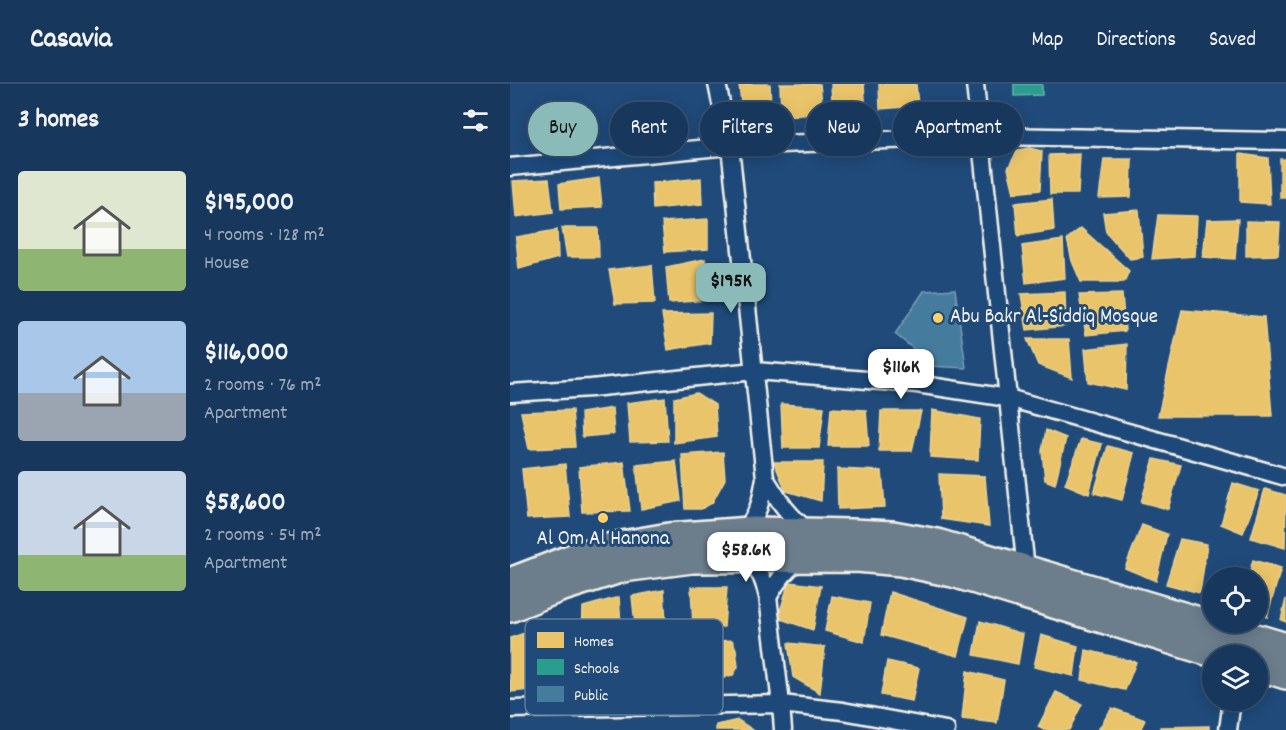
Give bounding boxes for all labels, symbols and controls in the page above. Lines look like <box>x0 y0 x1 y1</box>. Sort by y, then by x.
text: Casavia <box>30 21 112 61</box>
text: Map <box>1032 26 1063 56</box>
text: Directions <box>1096 26 1176 56</box>
text: Saved <box>1209 26 1256 56</box>
text: 3 homes <box>18 102 99 139</box>
chip: Buy <box>528 102 598 156</box>
chip: Rent <box>610 102 688 156</box>
chip: Filters <box>700 102 794 156</box>
chip: New <box>806 102 881 156</box>
chip: Apartment <box>893 102 1023 156</box>
icon: filters <box>459 104 492 137</box>
text: $195,000 <box>204 185 294 222</box>
icon: home <box>66 195 138 267</box>
text: 4 rooms · 128 m² <box>204 222 325 250</box>
text: House <box>204 250 249 278</box>
pin: $195K <box>689 263 773 314</box>
text: $195K <box>710 268 752 296</box>
place label: Abu Bakr Al-Siddiq Mosque <box>950 303 1158 333</box>
marker: Abu Bakr Al-Siddiq Mosque <box>931 311 945 325</box>
text: $116,000 <box>204 335 289 372</box>
icon: home <box>66 345 138 417</box>
pin: $116K <box>859 349 943 400</box>
text: $116K <box>882 354 920 382</box>
text: 2 rooms · 76 m² <box>204 372 322 400</box>
text: Apartment <box>204 400 287 428</box>
text: $58,600 <box>204 485 286 522</box>
icon: home <box>66 495 138 567</box>
marker: Al Om Al Hanona <box>596 511 610 525</box>
text: 2 rooms · 54 m² <box>204 522 322 550</box>
place label: Al Om Al Hanona <box>536 525 671 555</box>
pin: $58.6K <box>697 532 795 583</box>
text: $58.6K <box>721 537 771 565</box>
text: Apartment <box>204 550 287 578</box>
map controls <box>1202 567 1268 711</box>
button: locate <box>1202 567 1268 633</box>
legend <box>525 619 723 715</box>
text: Homes <box>574 631 614 654</box>
button: layers <box>1202 645 1268 711</box>
text: Schools <box>574 658 620 681</box>
text: Public <box>574 685 608 708</box>

